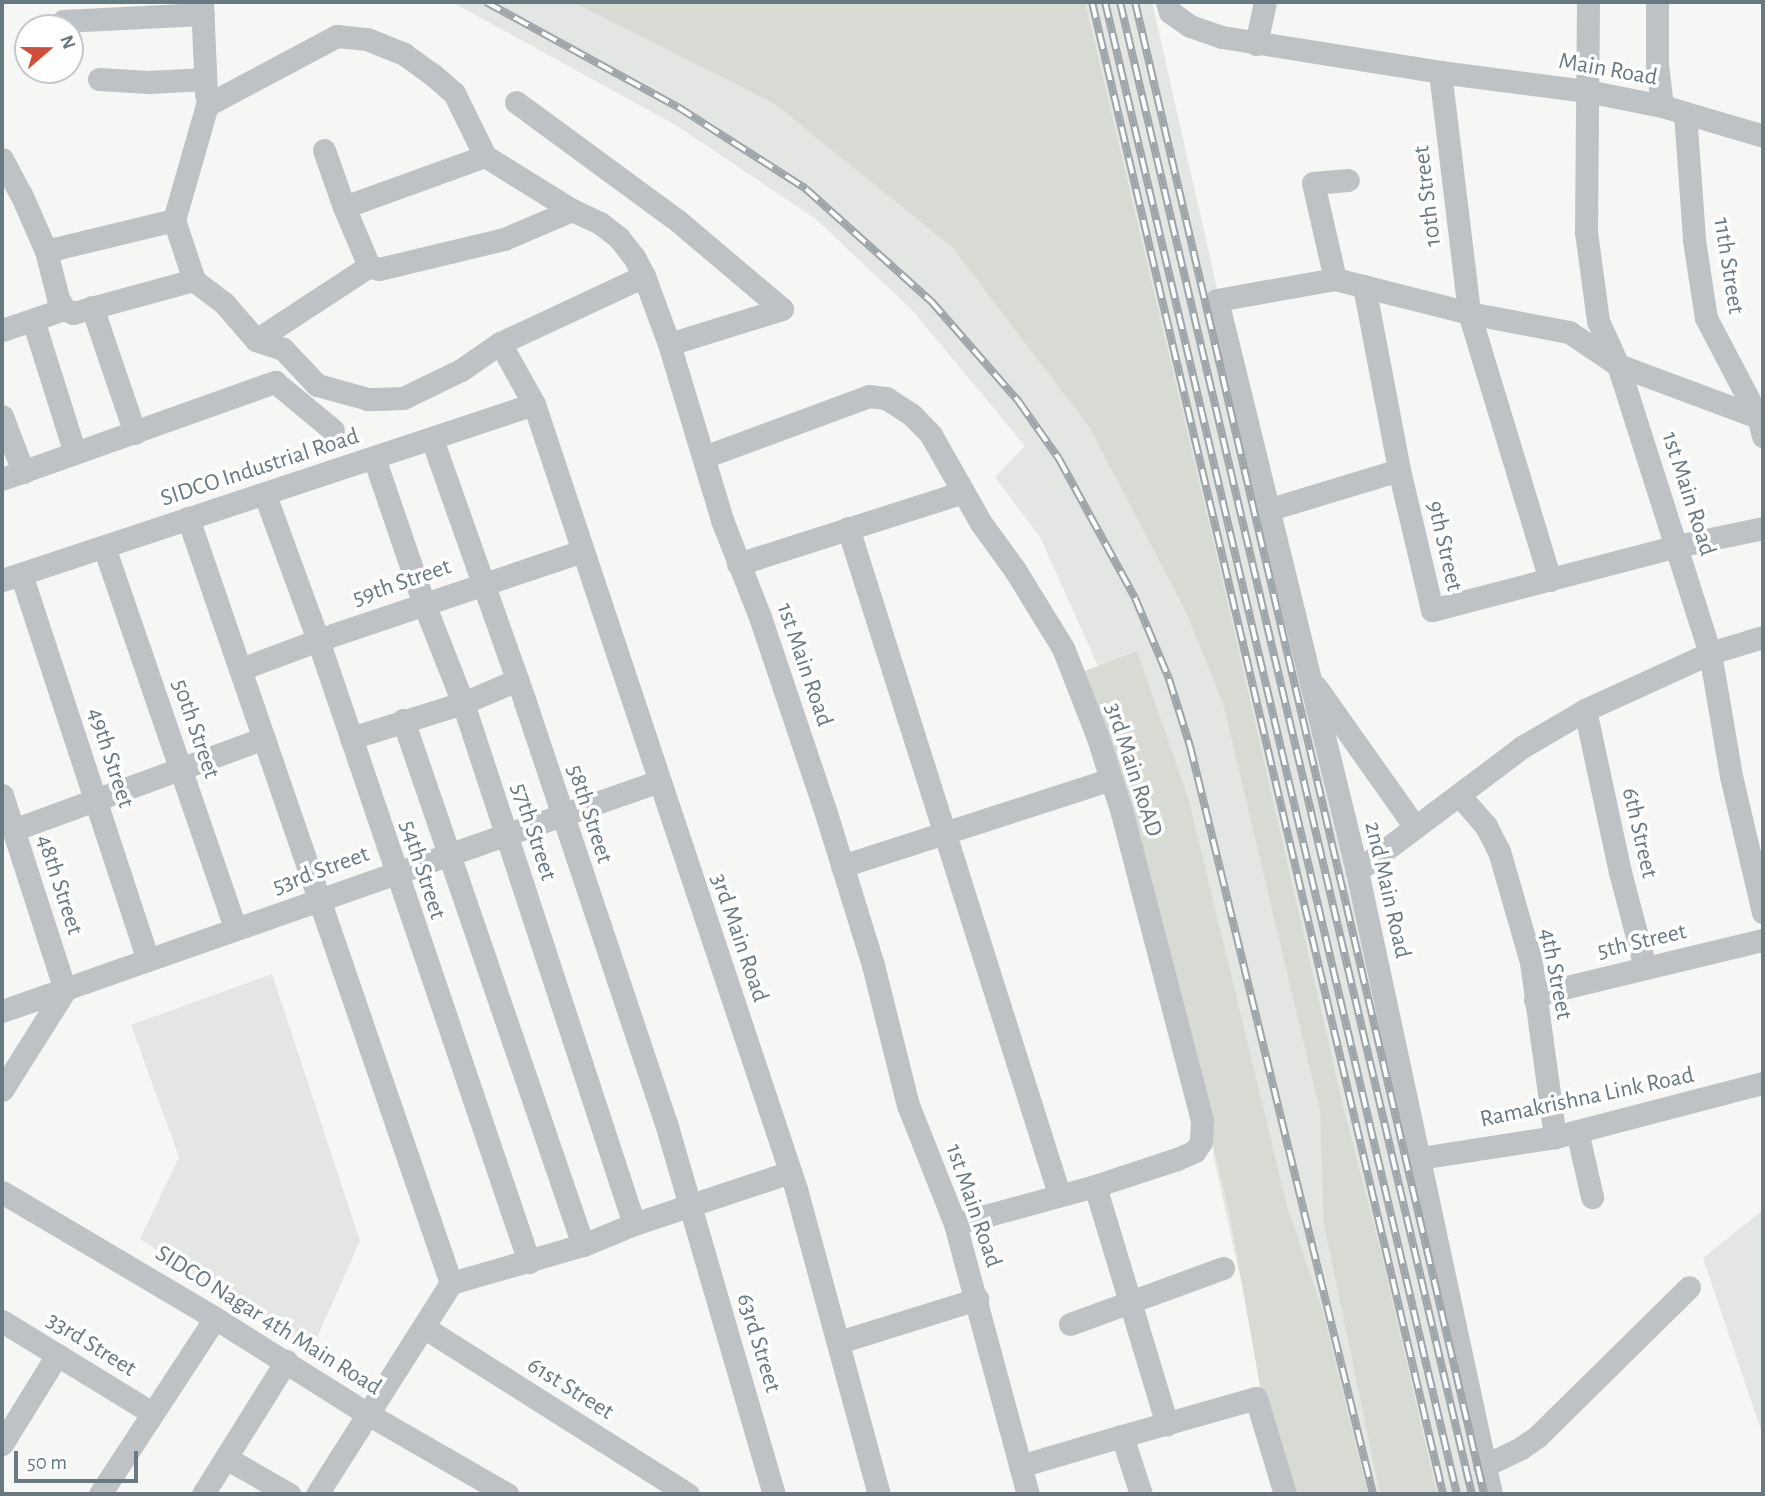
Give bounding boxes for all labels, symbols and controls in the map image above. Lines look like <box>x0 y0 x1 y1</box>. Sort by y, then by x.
north arrow <box>14 14 84 84</box>
text: N <box>56 33 79 52</box>
street label: Main Road <box>1556 47 1660 93</box>
street label: 10th Street <box>1408 144 1448 248</box>
street label: 11th Street <box>1706 216 1750 316</box>
street label: SIDCO Industrial Road <box>157 422 363 514</box>
street label: 1st Main Road <box>1654 428 1722 560</box>
street label: 9th Street <box>1420 498 1468 594</box>
street label: 59th Street <box>349 553 455 613</box>
street label: 1st Main Road <box>769 600 839 730</box>
street label: 50th Street <box>165 675 225 783</box>
street label: 3rd Main RoAD <box>1098 699 1168 841</box>
street label: 49th Street <box>80 704 140 812</box>
street label: 58th Street <box>560 761 618 867</box>
street label: 57th Street <box>504 780 562 884</box>
street label: 6th Street <box>1615 785 1663 881</box>
street label: 54th Street <box>393 817 451 923</box>
street label: 2nd Main Road <box>1357 819 1417 961</box>
street label: 48th Street <box>29 831 89 939</box>
street label: 53rd Street <box>269 840 373 902</box>
street label: 3rd Main Road <box>704 870 774 1006</box>
street label: 5th Street <box>1595 918 1689 966</box>
street label: 4th Street <box>1532 926 1578 1022</box>
street label: Ramakrishna Link Road <box>1477 1061 1697 1135</box>
street label: 1st Main Road <box>938 1141 1008 1271</box>
street label: SIDCO Nagar 4th Main Road <box>150 1240 386 1402</box>
street label: 63rd Street <box>729 1290 787 1396</box>
street label: 33rd Street <box>41 1306 141 1384</box>
street label: 61st Street <box>521 1351 619 1427</box>
scale bar <box>18 1436 142 1480</box>
text: 50 m <box>27 1452 67 1473</box>

